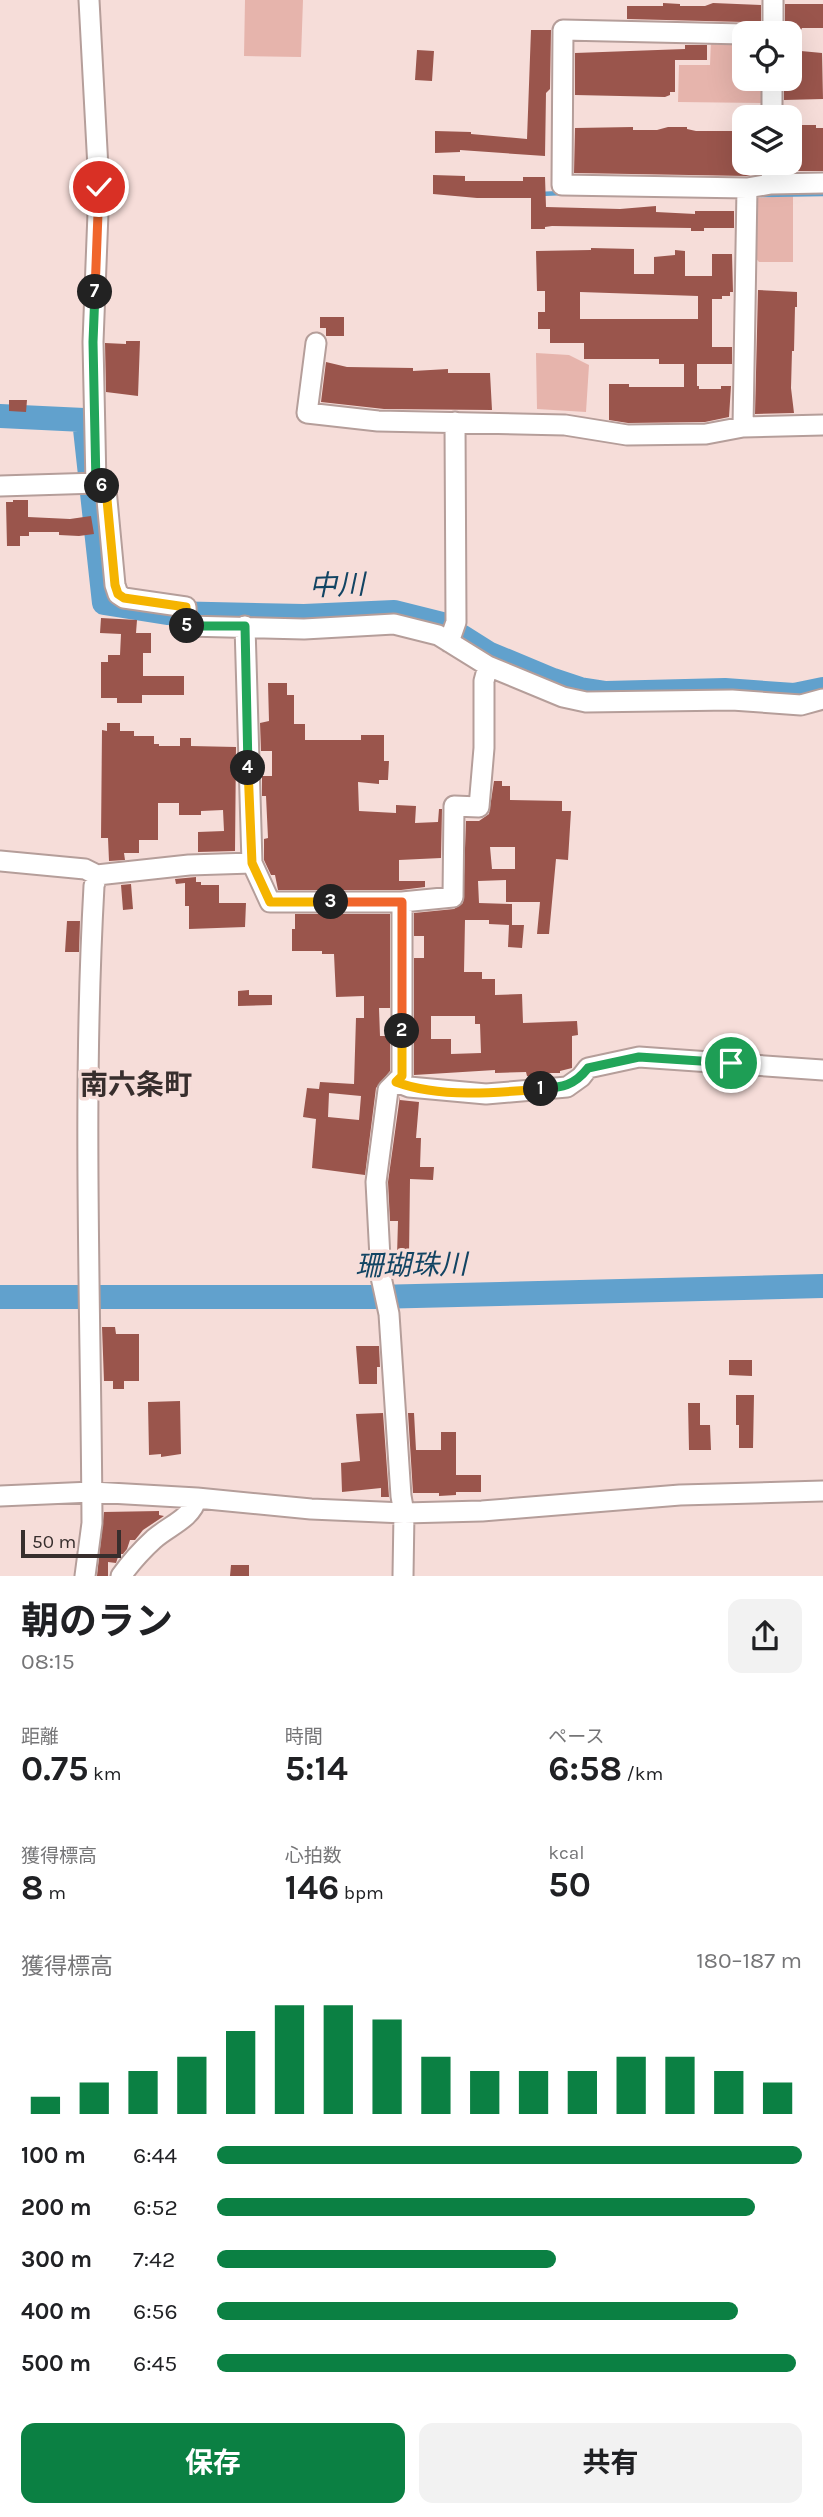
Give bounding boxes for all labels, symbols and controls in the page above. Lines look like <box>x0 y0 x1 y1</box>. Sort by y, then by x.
map controls <box>732 21 802 175</box>
button: locate <box>732 21 802 91</box>
button: layers <box>732 105 802 175</box>
pin <box>69 157 129 217</box>
icon: check <box>80 168 118 206</box>
pin: 7 <box>78 274 112 310</box>
text: 7 <box>90 280 99 302</box>
pin: 6 <box>84 468 119 504</box>
text: 6 <box>96 474 107 496</box>
water label: 中川 <box>308 567 369 602</box>
pin: 5 <box>170 608 204 644</box>
text: 5 <box>181 614 192 636</box>
pin: 4 <box>230 750 266 786</box>
text: 4 <box>242 756 253 778</box>
pin: 3 <box>314 884 348 920</box>
text: 3 <box>325 890 336 912</box>
pin: 2 <box>384 1014 420 1048</box>
text: 2 <box>396 1019 407 1041</box>
pin <box>701 1033 761 1093</box>
icon: arrive <box>712 1044 750 1082</box>
district label: 南六条町 <box>80 1068 192 1101</box>
pin: 1 <box>524 1072 558 1106</box>
text: 1 <box>537 1077 544 1099</box>
water label: 珊瑚珠川 <box>355 1247 470 1282</box>
scale bar <box>21 1526 121 1558</box>
text: 50 m <box>32 1531 76 1553</box>
text: 朝のラン <box>21 1599 173 1644</box>
button: share <box>728 1599 802 1673</box>
text: 08:15 <box>21 1648 75 1675</box>
text: 距離 <box>21 1726 59 1748</box>
text: 時間 <box>285 1726 323 1748</box>
text: ペース <box>548 1726 604 1748</box>
text: 0.75 <box>21 1748 88 1789</box>
text: 5:14 <box>285 1748 348 1789</box>
text: 6:58 <box>548 1748 622 1789</box>
text: km <box>88 1763 121 1785</box>
text: /km <box>622 1763 663 1785</box>
text: kcal <box>548 1842 585 1864</box>
text: 獲得標高 <box>21 1845 97 1867</box>
text: 心拍数 <box>285 1845 342 1867</box>
text: 50 <box>548 1864 591 1905</box>
text: 8 <box>21 1867 44 1908</box>
text: 146 <box>285 1867 339 1908</box>
text: m <box>44 1882 66 1904</box>
text: bpm <box>339 1882 384 1904</box>
text: 180–187 m <box>696 1947 802 1974</box>
text: 獲得標高 <box>21 1953 113 1980</box>
text: 100 m <box>21 2142 86 2169</box>
text: 6:44 <box>133 2142 177 2169</box>
text: 200 m <box>21 2194 92 2221</box>
text: 6:52 <box>133 2194 178 2221</box>
text: 300 m <box>21 2246 92 2273</box>
text: 7:42 <box>133 2246 175 2273</box>
text: 400 m <box>21 2298 91 2325</box>
text: 6:56 <box>133 2298 178 2325</box>
text: 500 m <box>21 2350 91 2377</box>
text: 6:45 <box>133 2350 177 2377</box>
button: 保存 <box>21 2423 405 2503</box>
button: 共有 <box>419 2423 802 2503</box>

